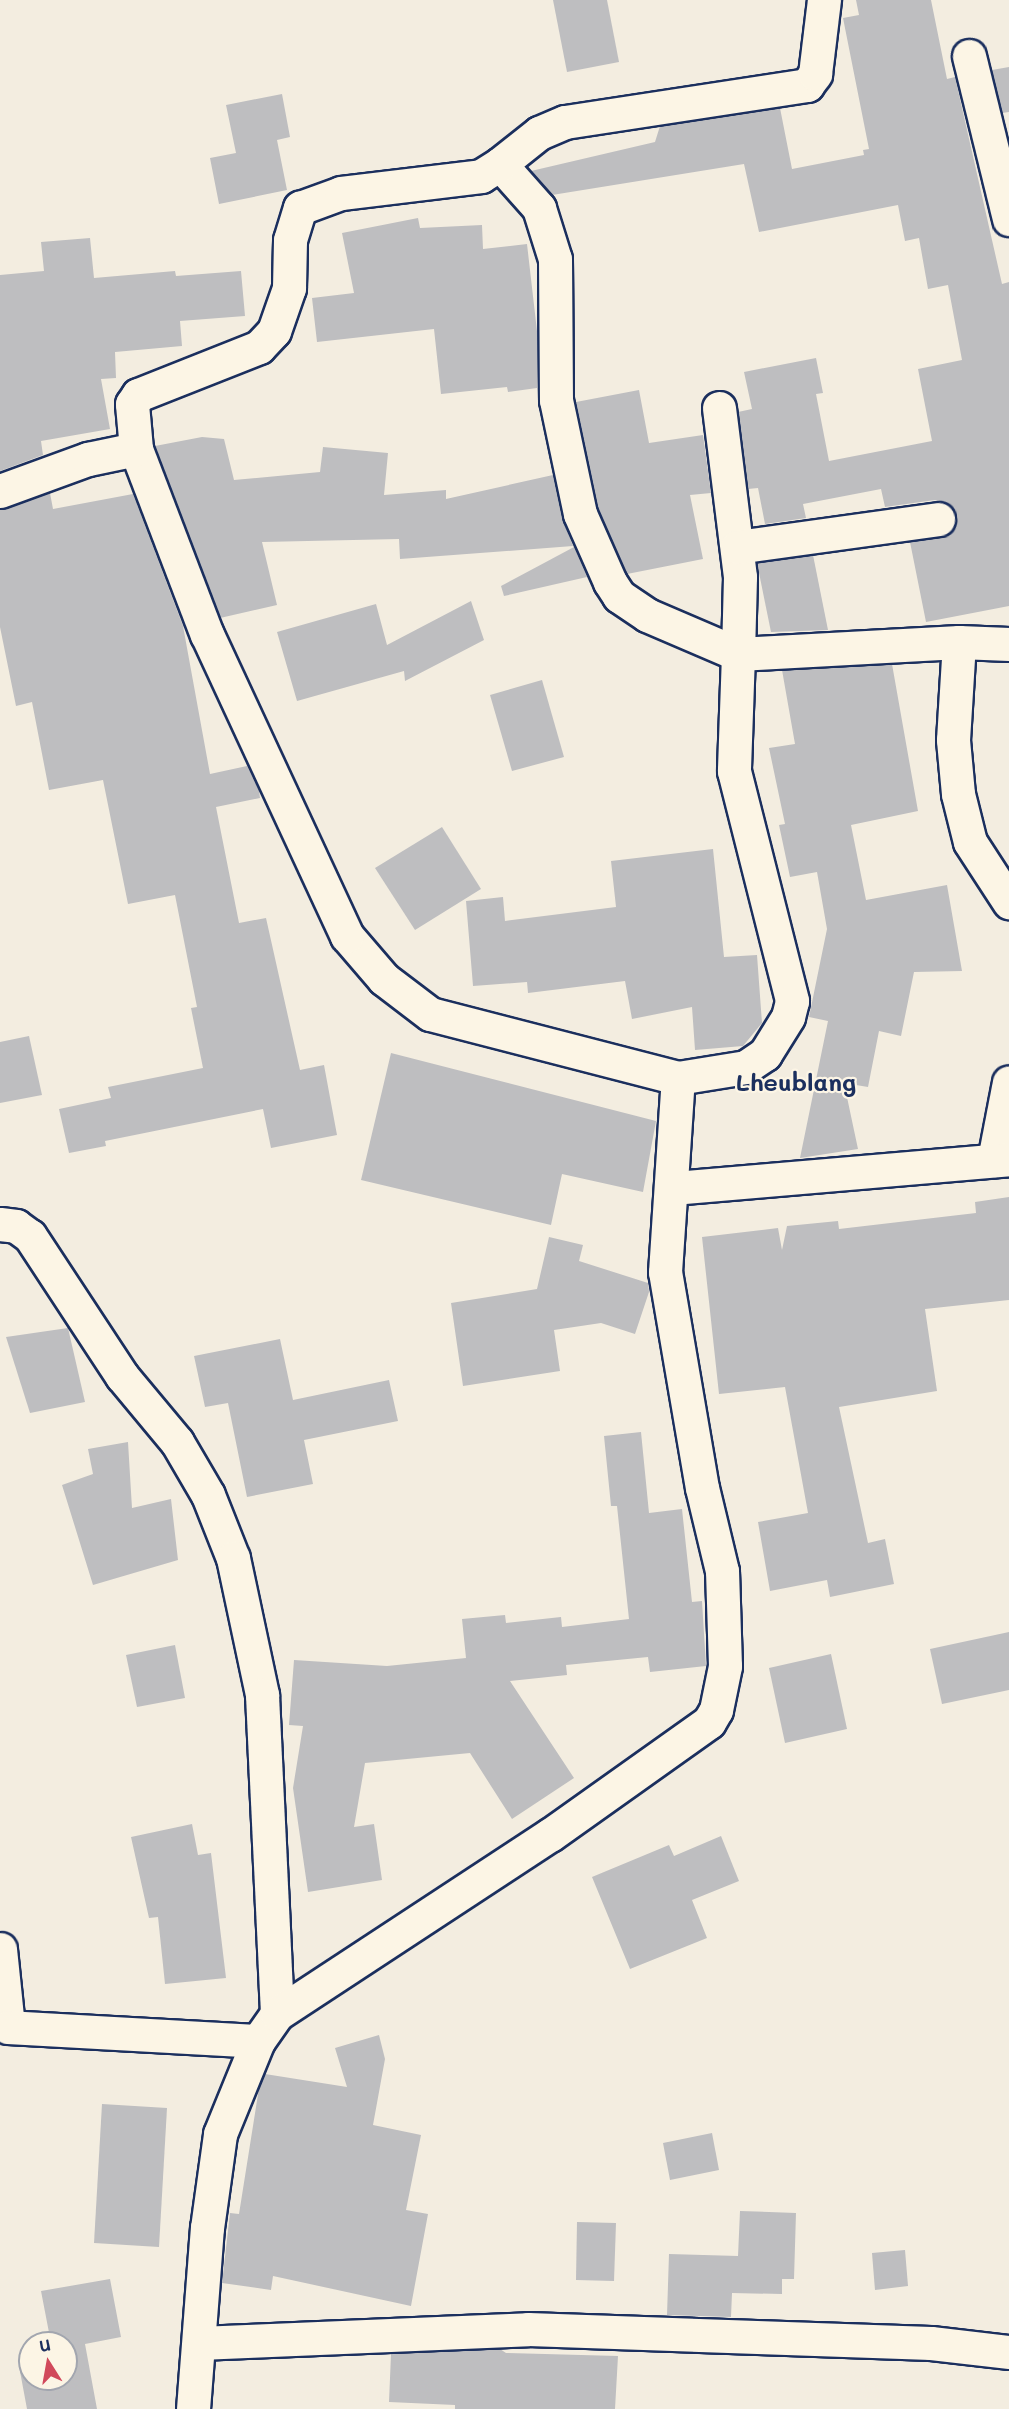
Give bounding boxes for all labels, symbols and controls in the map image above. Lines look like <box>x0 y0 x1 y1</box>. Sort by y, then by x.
district label: Lheublang <box>736 1068 856 1096</box>
north arrow <box>18 2331 78 2391</box>
text: U <box>37 2333 52 2356</box>

